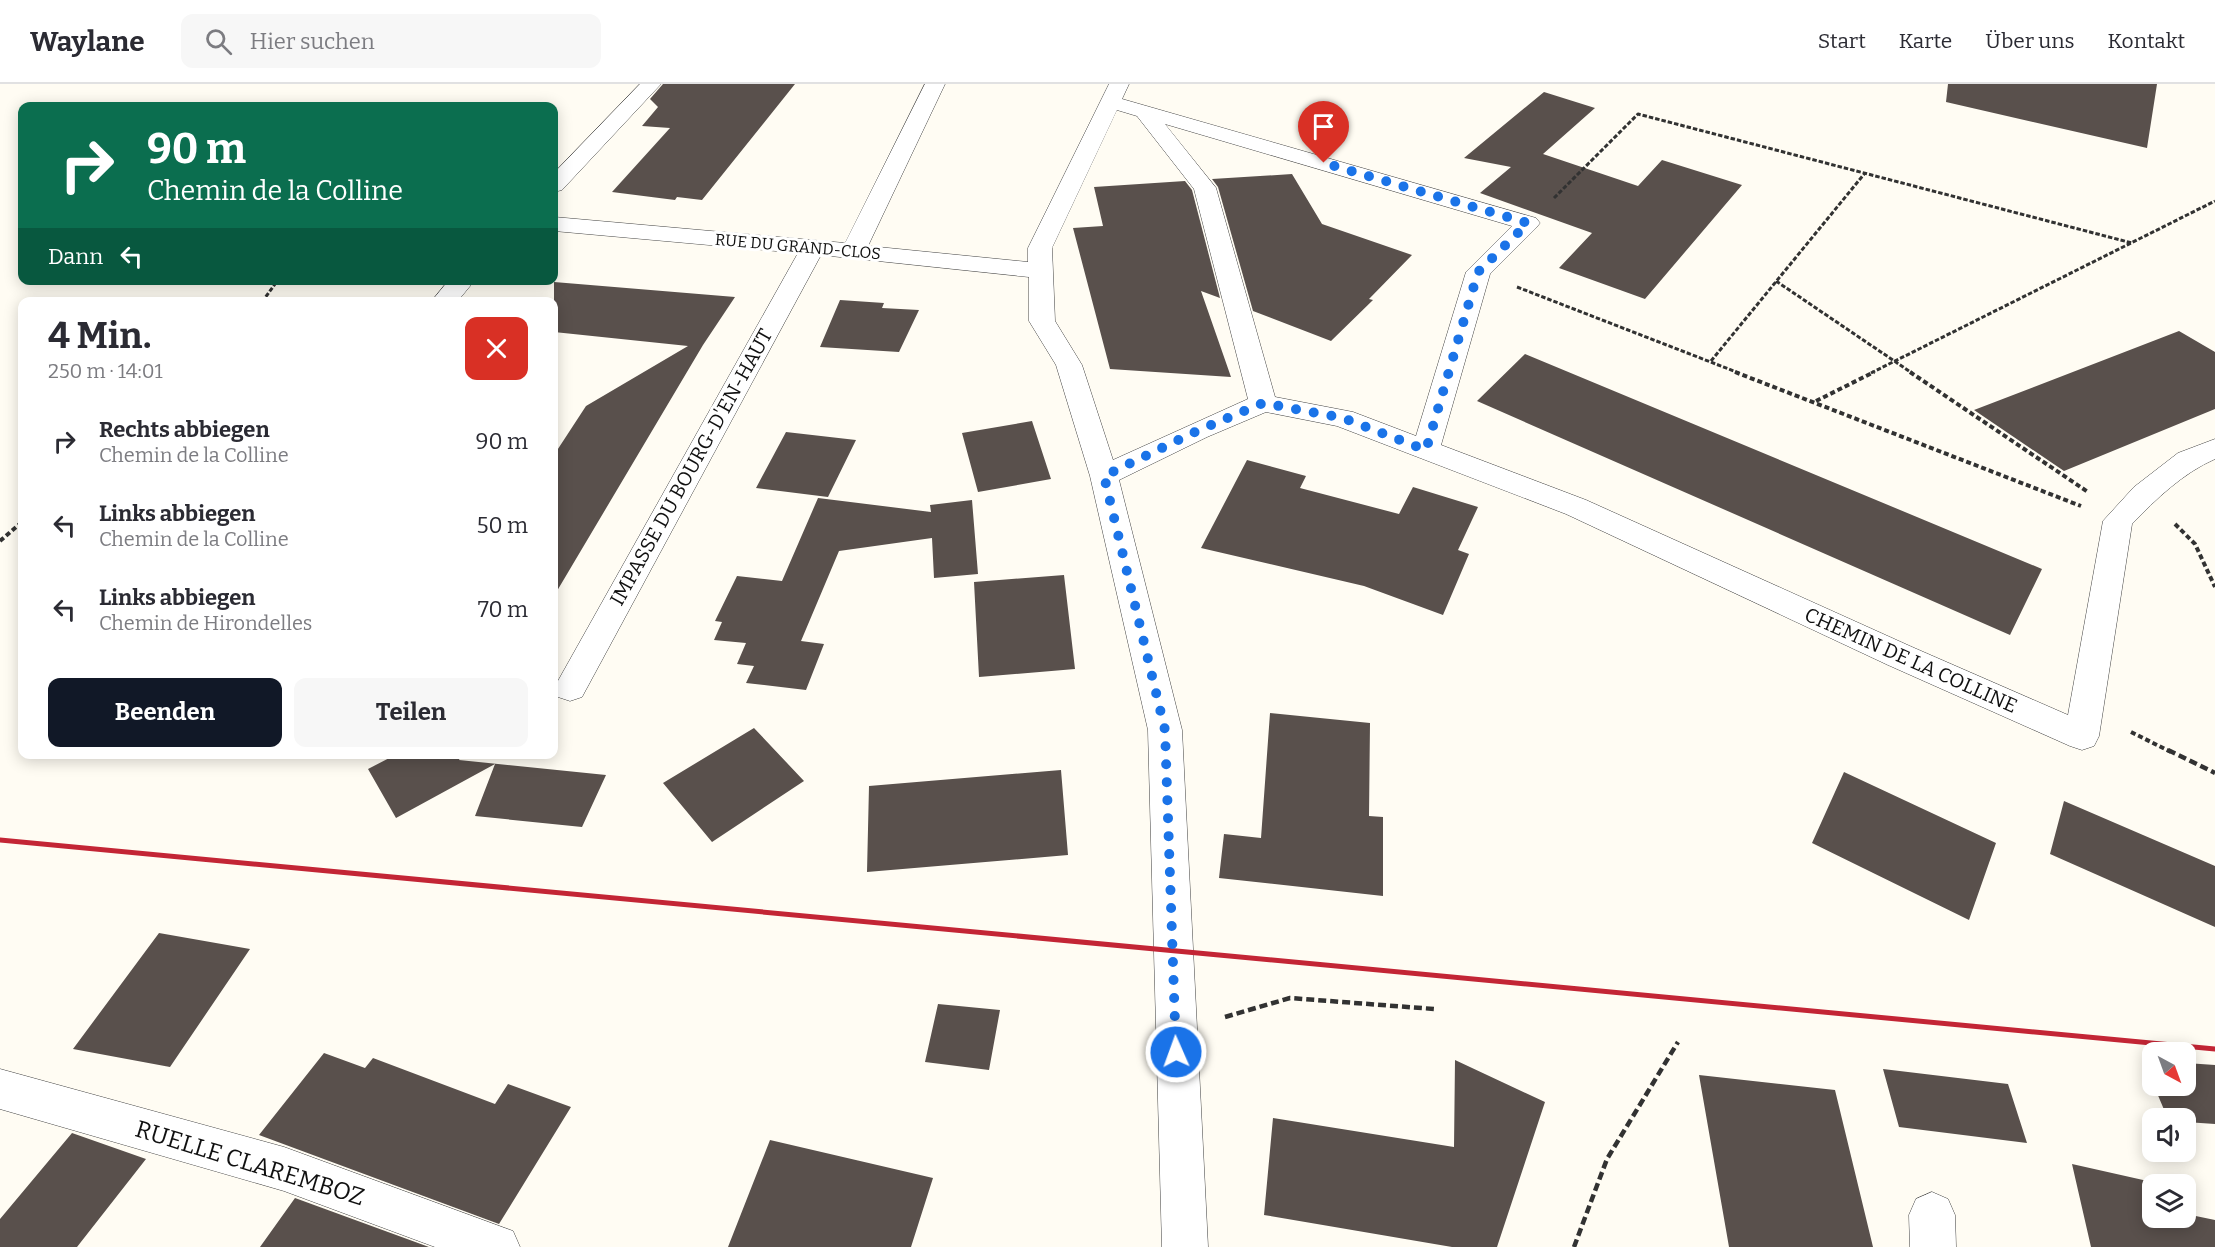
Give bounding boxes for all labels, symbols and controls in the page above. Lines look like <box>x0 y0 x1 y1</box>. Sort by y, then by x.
search box <box>181 14 601 68</box>
text: Waylane <box>30 25 145 58</box>
icon: search <box>202 25 235 58</box>
text: Hier suchen <box>250 28 375 55</box>
text: Start <box>1818 28 1866 54</box>
text: Karte <box>1899 28 1952 54</box>
text: Über uns <box>1985 28 2075 54</box>
text: Kontakt <box>2108 28 2185 54</box>
pin <box>1298 101 1349 163</box>
icon: arrive <box>1307 110 1340 143</box>
text: 90 m <box>147 124 246 174</box>
icon: right <box>48 126 126 204</box>
text: Chemin de la Colline <box>147 175 403 207</box>
street label: RUE DU GRAND-CLOS <box>714 230 882 263</box>
icon: left <box>115 240 148 273</box>
text: Dann <box>48 243 103 270</box>
text: 4 Min. <box>48 314 151 358</box>
button: close <box>465 317 528 380</box>
street label: IMPASSE DU BOURG-D'EN-HAUT <box>605 324 777 610</box>
text: 250 m · 14:01 <box>48 359 163 383</box>
text: Rechts abbiegen <box>99 416 270 443</box>
icon: right <box>48 425 81 458</box>
text: 90 m <box>476 428 528 455</box>
text: Chemin de la Colline <box>99 443 289 467</box>
text: Links abbiegen <box>99 500 256 527</box>
icon: left <box>48 509 81 542</box>
text: 50 m <box>477 512 528 539</box>
text: Chemin de la Colline <box>99 527 289 551</box>
text: Links abbiegen <box>99 584 256 611</box>
icon: left <box>48 593 81 626</box>
text: 70 m <box>478 596 528 623</box>
street label: CHEMIN DE LA COLLINE <box>1801 602 2021 718</box>
text: Chemin de Hirondelles <box>99 611 312 635</box>
button: Beenden <box>48 678 282 747</box>
button: Teilen <box>294 678 528 747</box>
position arrow <box>1144 1020 1208 1084</box>
north arrow <box>2142 1042 2196 1096</box>
map controls <box>2142 1042 2196 1228</box>
button: sound <box>2142 1108 2196 1162</box>
street label: RUELLE CLAREMBOZ <box>132 1115 368 1211</box>
button: layers <box>2142 1174 2196 1228</box>

